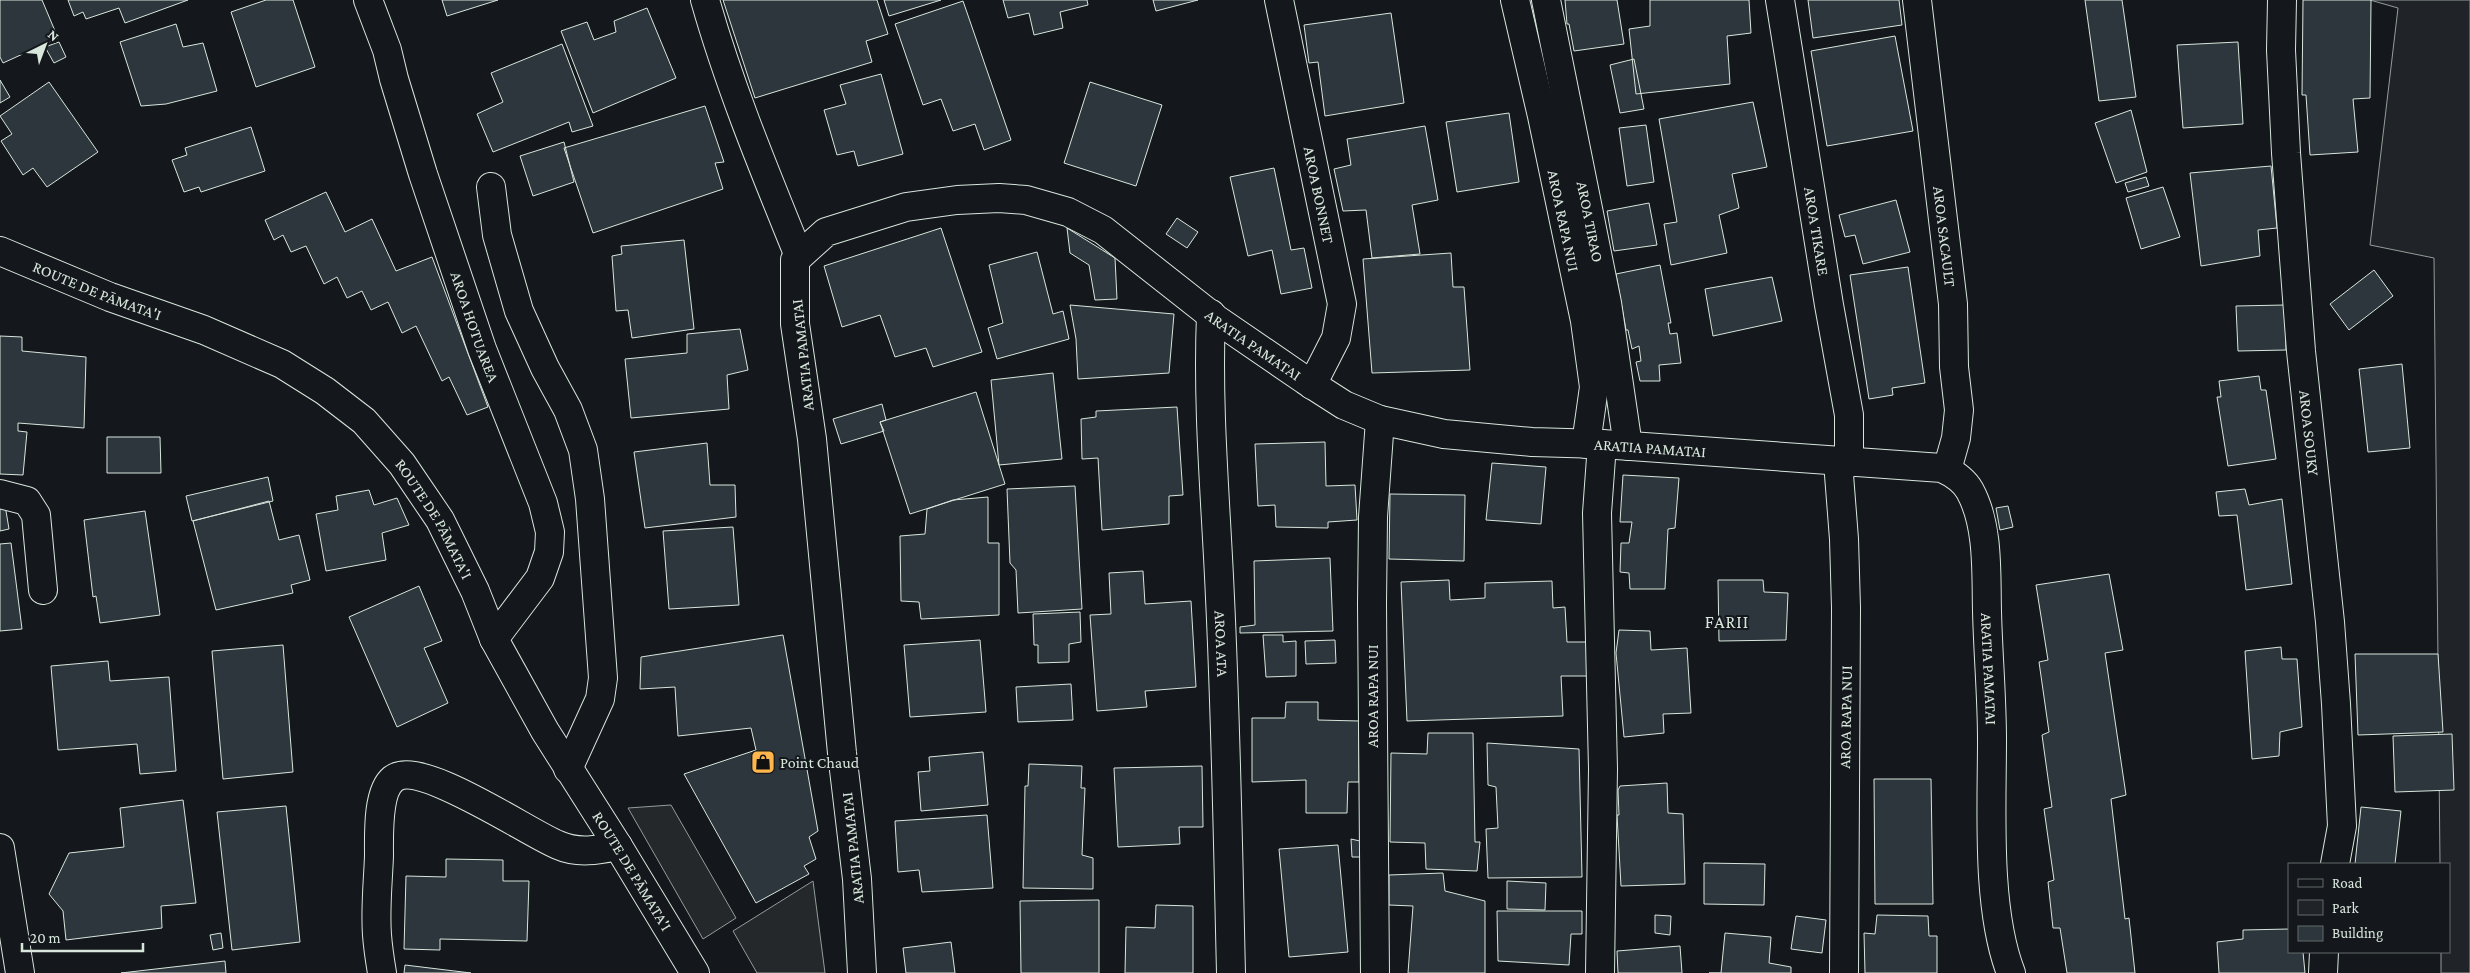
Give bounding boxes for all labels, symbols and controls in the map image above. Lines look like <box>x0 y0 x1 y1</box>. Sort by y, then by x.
north arrow <box>20 20 70 70</box>
text: N <box>45 26 63 45</box>
street label: AROA BONNET <box>1301 145 1337 245</box>
street label: AROA RAPA NUI <box>1545 168 1582 273</box>
street label: AROA TIRAO <box>1574 180 1607 264</box>
street label: AROA SACAULT <box>1930 185 1959 288</box>
street label: AROA TIKARE <box>1801 186 1832 277</box>
street label: ROUTE DE PĀMATA'I <box>30 258 164 323</box>
street label: AROA HOTUAREA <box>447 269 503 385</box>
street label: ARATIA PAMATAI <box>788 298 817 412</box>
street label: ARATIA PAMATAI <box>1202 306 1304 384</box>
street label: AROA SOUKY <box>2296 389 2322 477</box>
street label: ARATIA PAMATAI <box>1594 436 1707 460</box>
street label: ROUTE DE PĀMATA'I <box>392 455 476 582</box>
street label: AROA ATA <box>1212 610 1231 678</box>
district label: FARII <box>1705 612 1749 632</box>
street label: ARATIA PAMATAI <box>1978 613 2000 725</box>
street label: AROA RAPA NUI <box>1364 644 1381 748</box>
street label: AROA RAPA NUI <box>1836 665 1855 769</box>
shop icon: Point Chaud <box>750 749 776 775</box>
place label: Point Chaud <box>780 754 860 771</box>
street label: ARATIA PAMATAI <box>838 791 867 905</box>
street label: ROUTE DE PĀMATA'I <box>589 808 675 934</box>
legend <box>2288 863 2450 953</box>
text: Road <box>2332 875 2363 891</box>
text: Park <box>2332 900 2359 916</box>
scale bar <box>22 920 144 952</box>
text: Building <box>2332 925 2383 942</box>
text: 20 m <box>30 930 61 946</box>

